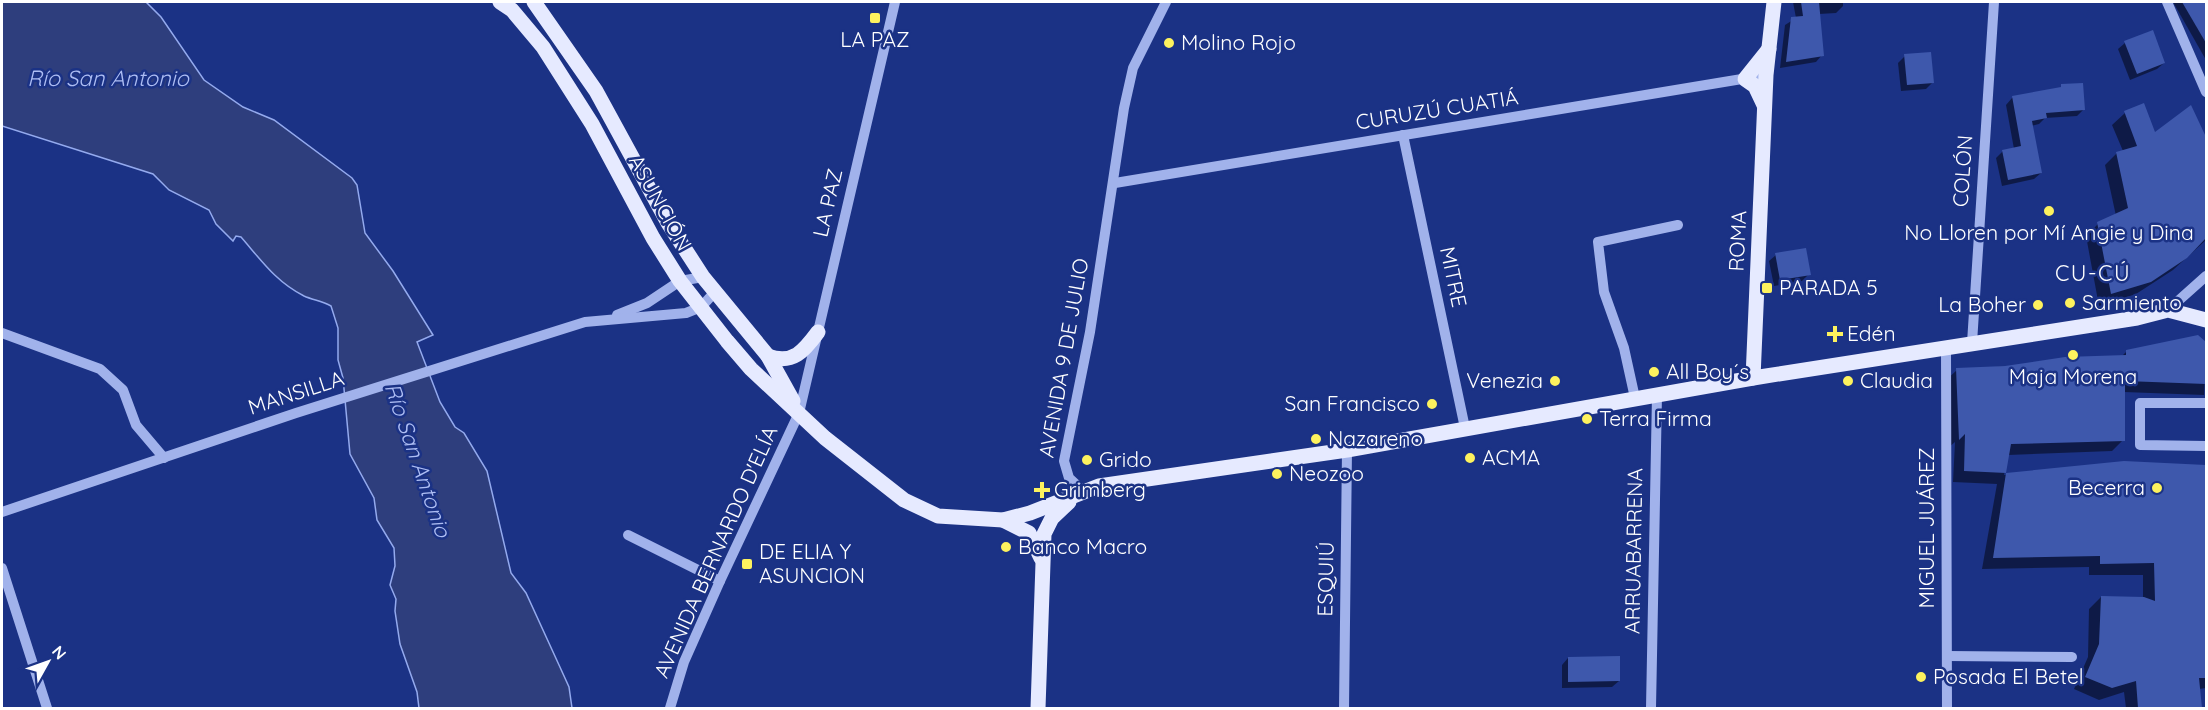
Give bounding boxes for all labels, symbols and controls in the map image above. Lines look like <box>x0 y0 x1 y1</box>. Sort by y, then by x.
marker: LA PAZ <box>868 11 882 25</box>
place label: LA PAZ <box>840 26 910 52</box>
place label: Molino Rojo <box>1181 29 1296 55</box>
marker: Molino Rojo <box>1162 36 1176 50</box>
water label: Río San Antonio <box>27 64 190 92</box>
street label: CURUZÚ CUATIÁ <box>1354 83 1520 135</box>
street label: COLÓN <box>1947 134 1977 208</box>
street label: ASUNCIÓN <box>624 150 698 255</box>
street label: LA PAZ <box>807 166 847 239</box>
marker: No Lloren por Mí Angie y Dina <box>2042 204 2056 218</box>
street label: ROMA <box>1722 210 1752 272</box>
place label: No Lloren por Mí Angie y Dina <box>1904 219 2194 245</box>
street label: MITRE <box>1435 244 1473 309</box>
street label: AVENIDA 9 DE JULIO <box>1033 256 1093 460</box>
district label: CU-CÚ <box>2055 259 2131 287</box>
place label: PARADA 5 <box>1779 274 1878 300</box>
marker: PARADA 5 <box>1760 281 1774 295</box>
place label: Sarmiento <box>2082 289 2182 315</box>
place label: La Boher <box>1938 291 2026 317</box>
marker: Sarmiento <box>2063 296 2077 310</box>
marker: La Boher <box>2031 298 2045 312</box>
place label: Edén <box>1847 320 1896 346</box>
marker: Edén <box>1828 327 1842 341</box>
marker: Maja Morena <box>2066 348 2080 362</box>
place label: All Boy´s <box>1666 358 1749 384</box>
place label: Maja Morena <box>2009 363 2137 389</box>
street label: MANSILLA <box>244 364 347 420</box>
marker: All Boy´s <box>1647 365 1661 379</box>
place label: Venezia <box>1466 367 1543 393</box>
place label: Claudia <box>1860 367 1933 393</box>
marker: Venezia <box>1548 374 1562 388</box>
marker: Claudia <box>1841 374 1855 388</box>
water label: Río San Antonio <box>378 379 458 543</box>
place label: San Francisco <box>1284 390 1420 416</box>
marker: San Francisco <box>1425 397 1439 411</box>
place label: Terra Firma <box>1599 405 1712 431</box>
marker: Terra Firma <box>1580 412 1594 426</box>
street label: AVENIDA BERNARDO D'ELÍA <box>648 422 782 682</box>
place label: Nazareno <box>1328 425 1423 451</box>
marker: Nazareno <box>1309 432 1323 446</box>
place label: ACMA <box>1482 444 1540 470</box>
place label: Grido <box>1099 446 1152 472</box>
street label: MIGUEL JUÁREZ <box>1913 447 1939 609</box>
marker: ACMA <box>1463 451 1477 465</box>
marker: Grido <box>1080 453 1094 467</box>
place label: Neozoo <box>1289 460 1364 486</box>
marker: Neozoo <box>1270 467 1284 481</box>
street label: ARRUABARRENA <box>1619 468 1647 634</box>
place label: Becerra <box>2068 474 2145 500</box>
place label: Grimberg <box>1054 476 1146 502</box>
marker: Becerra <box>2150 481 2164 495</box>
marker: Grimberg <box>1035 483 1049 497</box>
place label: Banco Macro <box>1018 533 1147 559</box>
place label: DE ELIA Y ASUNCION <box>759 538 865 588</box>
marker: Banco Macro <box>999 540 1013 554</box>
street label: ESQUIÚ <box>1311 541 1339 617</box>
marker: DE ELIA Y ASUNCION <box>740 557 754 571</box>
north arrow <box>18 632 78 692</box>
text: N <box>48 641 71 663</box>
place label: Posada El Betel <box>1933 663 2084 689</box>
marker: Posada El Betel <box>1914 670 1928 684</box>

